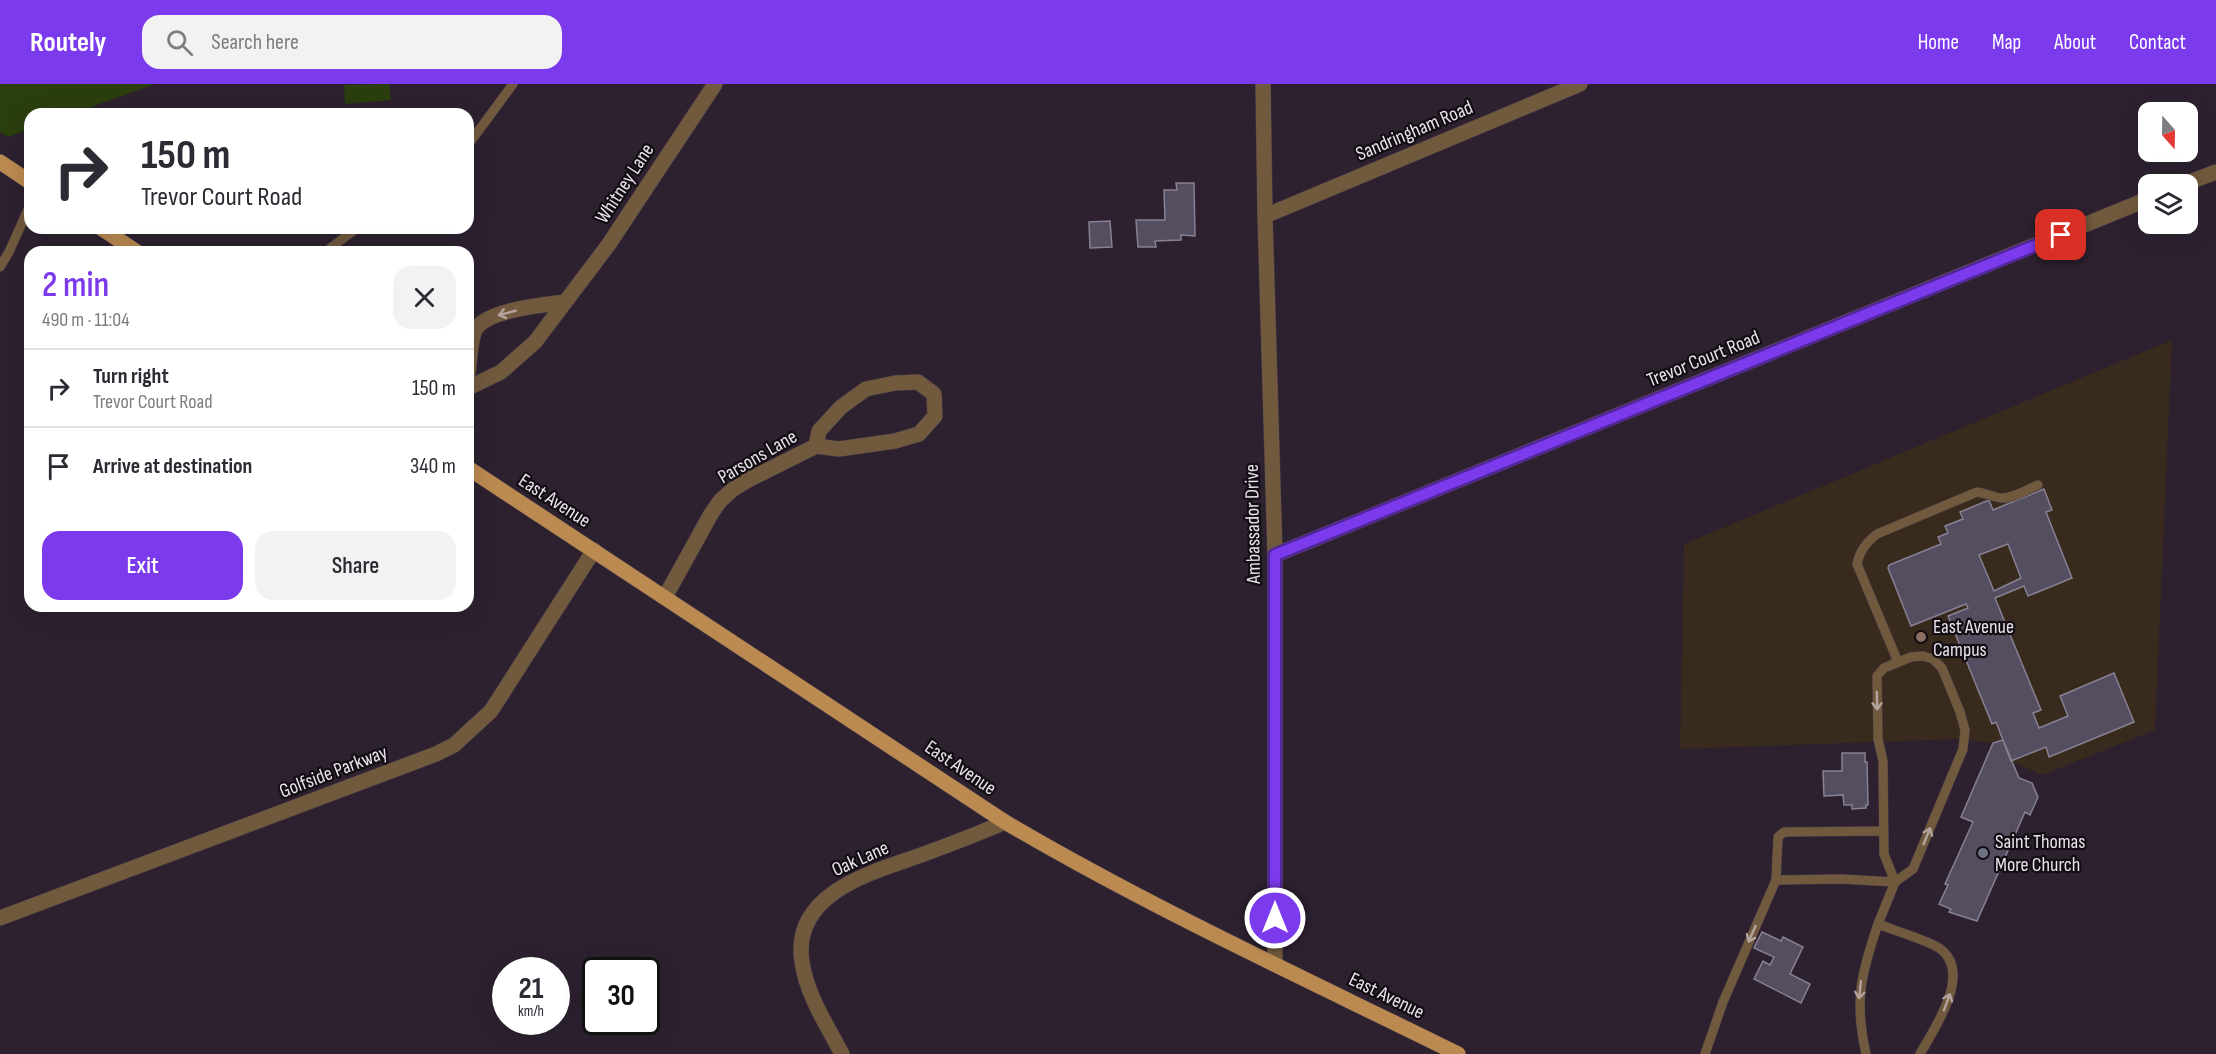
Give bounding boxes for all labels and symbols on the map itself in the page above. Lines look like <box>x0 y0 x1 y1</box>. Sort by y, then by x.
street label: Sandringham Road <box>1352 95 1477 166</box>
north arrow <box>2138 102 2198 162</box>
street label: Whitney Lane <box>590 139 660 228</box>
pin <box>2035 209 2086 260</box>
one-way arrow <box>497 307 516 319</box>
street label: Trevor Court Road <box>1643 325 1763 392</box>
street label: Parsons Lane <box>714 425 801 489</box>
street label: Ambassador Drive <box>1240 464 1266 585</box>
street label: East Avenue <box>514 469 595 533</box>
place label: East Avenue Campus <box>1933 615 2014 662</box>
marker: East Avenue Campus <box>1914 630 1928 644</box>
one-way arrow <box>1872 690 1883 710</box>
street label: East Avenue <box>920 735 1001 800</box>
street label: Golfside Parkway <box>276 740 391 804</box>
one-way arrow <box>1922 827 1934 845</box>
place label: Saint Thomas More Church <box>1995 830 2085 877</box>
street label: Oak Lane <box>828 836 893 882</box>
marker: Saint Thomas More Church <box>1976 846 1990 860</box>
position arrow <box>1243 886 1307 950</box>
one-way arrow <box>1746 925 1757 943</box>
speed limit sign: 30 <box>582 957 660 1035</box>
street label: East Avenue <box>1345 967 1428 1024</box>
one-way arrow <box>1854 980 1865 1000</box>
one-way arrow <box>1942 994 1953 1012</box>

